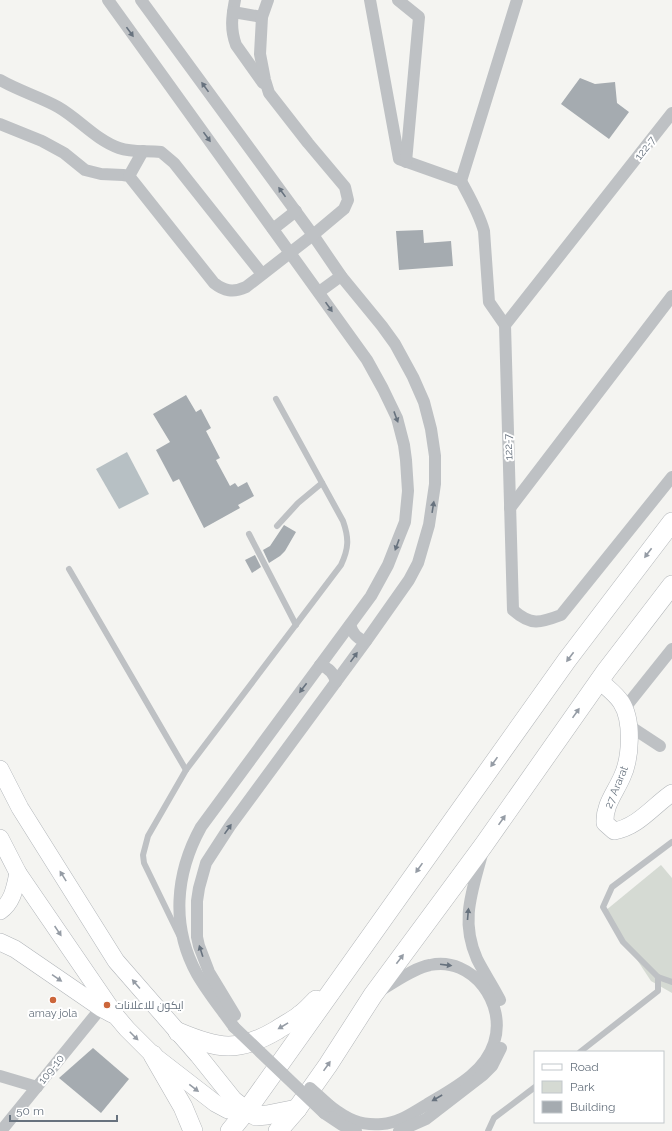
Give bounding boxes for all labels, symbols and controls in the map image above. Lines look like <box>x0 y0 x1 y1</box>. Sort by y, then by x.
one-way arrow <box>126 26 134 37</box>
one-way arrow <box>201 82 209 93</box>
one-way arrow <box>202 132 210 142</box>
street label: 122-7 <box>632 134 659 163</box>
one-way arrow <box>278 187 286 197</box>
one-way arrow <box>325 301 333 312</box>
one-way arrow <box>394 412 400 424</box>
street label: 122-7 <box>502 434 515 460</box>
one-way arrow <box>430 500 436 513</box>
one-way arrow <box>393 539 399 551</box>
one-way arrow <box>645 548 653 558</box>
one-way arrow <box>566 651 574 662</box>
one-way arrow <box>350 652 358 662</box>
one-way arrow <box>299 683 307 693</box>
one-way arrow <box>572 708 580 719</box>
one-way arrow <box>490 757 498 768</box>
street label: 27 Ararat <box>602 764 631 810</box>
one-way arrow <box>498 815 506 825</box>
one-way arrow <box>224 824 232 835</box>
one-way arrow <box>415 863 423 874</box>
one-way arrow <box>59 871 67 882</box>
one-way arrow <box>465 908 472 920</box>
one-way arrow <box>54 925 62 936</box>
one-way arrow <box>198 945 204 957</box>
one-way arrow <box>396 953 404 964</box>
one-way arrow <box>440 961 452 968</box>
one-way arrow <box>51 974 62 981</box>
one-way arrow <box>132 979 141 988</box>
marker: amay jola <box>48 995 58 1005</box>
place label: ايكون للاعلانات <box>115 999 184 1012</box>
marker: ايكون للاعلانات <box>102 1000 112 1010</box>
place label: amay jola <box>29 1007 77 1020</box>
one-way arrow <box>277 1022 289 1029</box>
one-way arrow <box>129 1031 139 1041</box>
legend <box>534 1051 664 1123</box>
street label: 109-10 <box>36 1052 67 1087</box>
text: Road <box>570 1060 599 1074</box>
one-way arrow <box>323 1061 331 1072</box>
text: Park <box>570 1080 595 1094</box>
one-way arrow <box>189 1083 200 1092</box>
one-way arrow <box>431 1095 443 1102</box>
scale bar <box>10 1097 117 1123</box>
text: Building <box>570 1100 616 1114</box>
text: 50 m <box>16 1104 44 1118</box>

